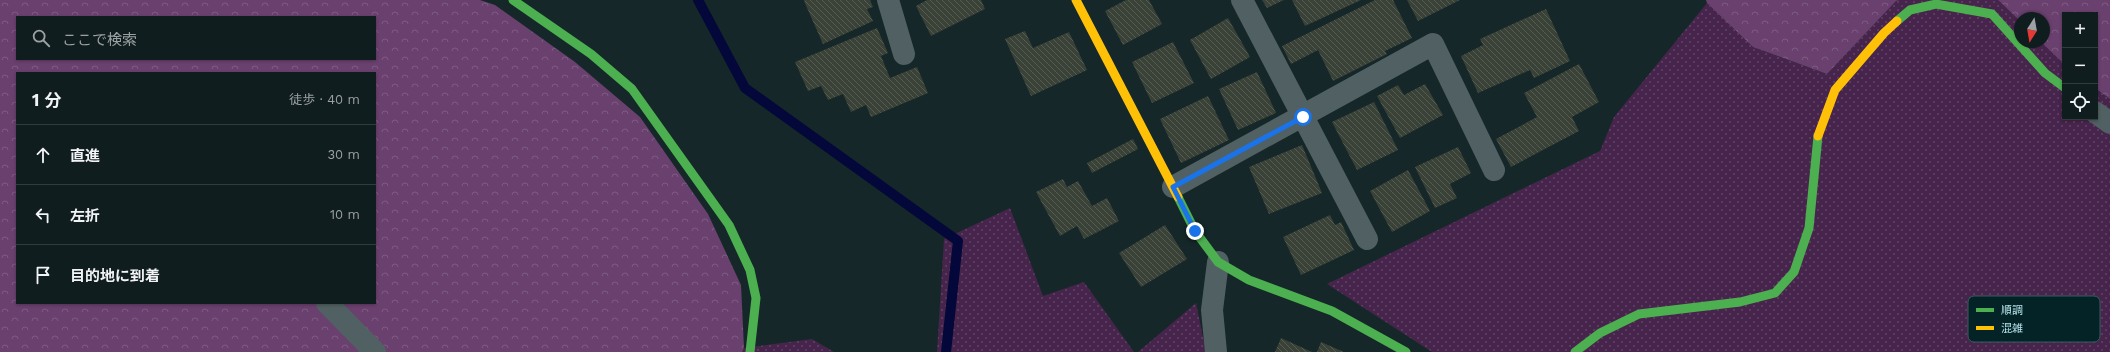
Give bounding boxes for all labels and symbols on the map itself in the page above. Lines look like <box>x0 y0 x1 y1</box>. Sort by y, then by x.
north arrow <box>2014 12 2050 48</box>
route start <box>1294 108 1312 126</box>
route end <box>1186 222 1204 240</box>
legend <box>1968 296 2100 342</box>
text: 順調 <box>2001 304 2023 317</box>
text: 混雑 <box>2001 322 2023 335</box>

